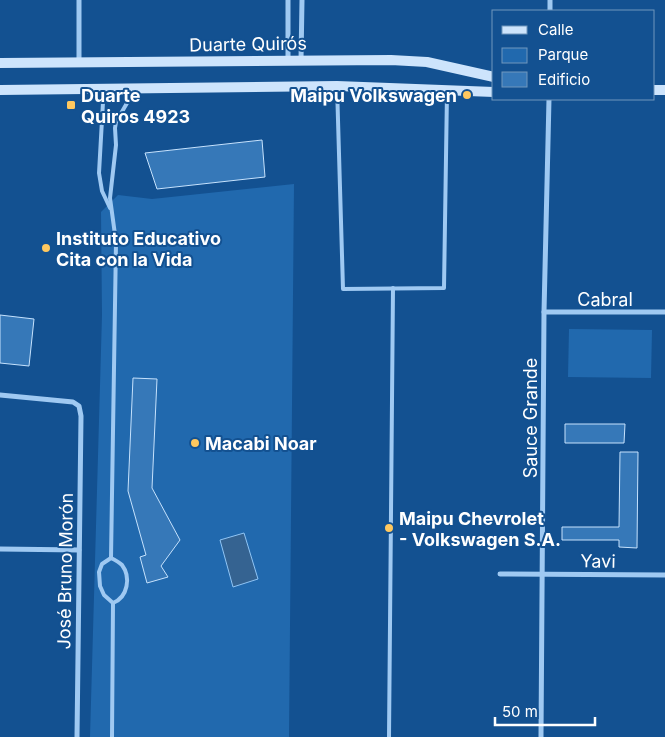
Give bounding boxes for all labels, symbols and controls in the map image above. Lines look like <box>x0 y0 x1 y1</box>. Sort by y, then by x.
legend <box>492 10 655 100</box>
text: Calle <box>538 20 573 39</box>
street label: Duarte Quirós <box>189 32 307 56</box>
text: Parque <box>538 45 588 64</box>
text: Edificio <box>538 70 590 89</box>
place label: Duarte Quiros 4923 <box>81 85 190 127</box>
place label: Maipu Volkswagen <box>290 85 457 106</box>
marker: Maipu Volkswagen <box>461 89 473 101</box>
marker: Duarte Quiros 4923 <box>65 99 77 111</box>
place label: Instituto Educativo Cita con la Vida <box>56 228 221 270</box>
marker: Instituto Educativo Cita con la Vida <box>40 242 52 254</box>
street label: Cabral <box>577 289 633 310</box>
street label: Sauce Grande <box>520 358 541 478</box>
place label: Macabi Noar <box>205 433 317 454</box>
marker: Macabi Noar <box>189 437 201 449</box>
street label: José Bruno Morón <box>53 492 77 650</box>
place label: Maipu Chevrolet - Volkswagen S.A. <box>399 508 561 550</box>
marker: Maipu Chevrolet - Volkswagen S.A. <box>383 522 395 534</box>
street label: Yavi <box>580 550 616 572</box>
scale bar <box>495 694 595 726</box>
text: 50 m <box>502 702 538 721</box>

